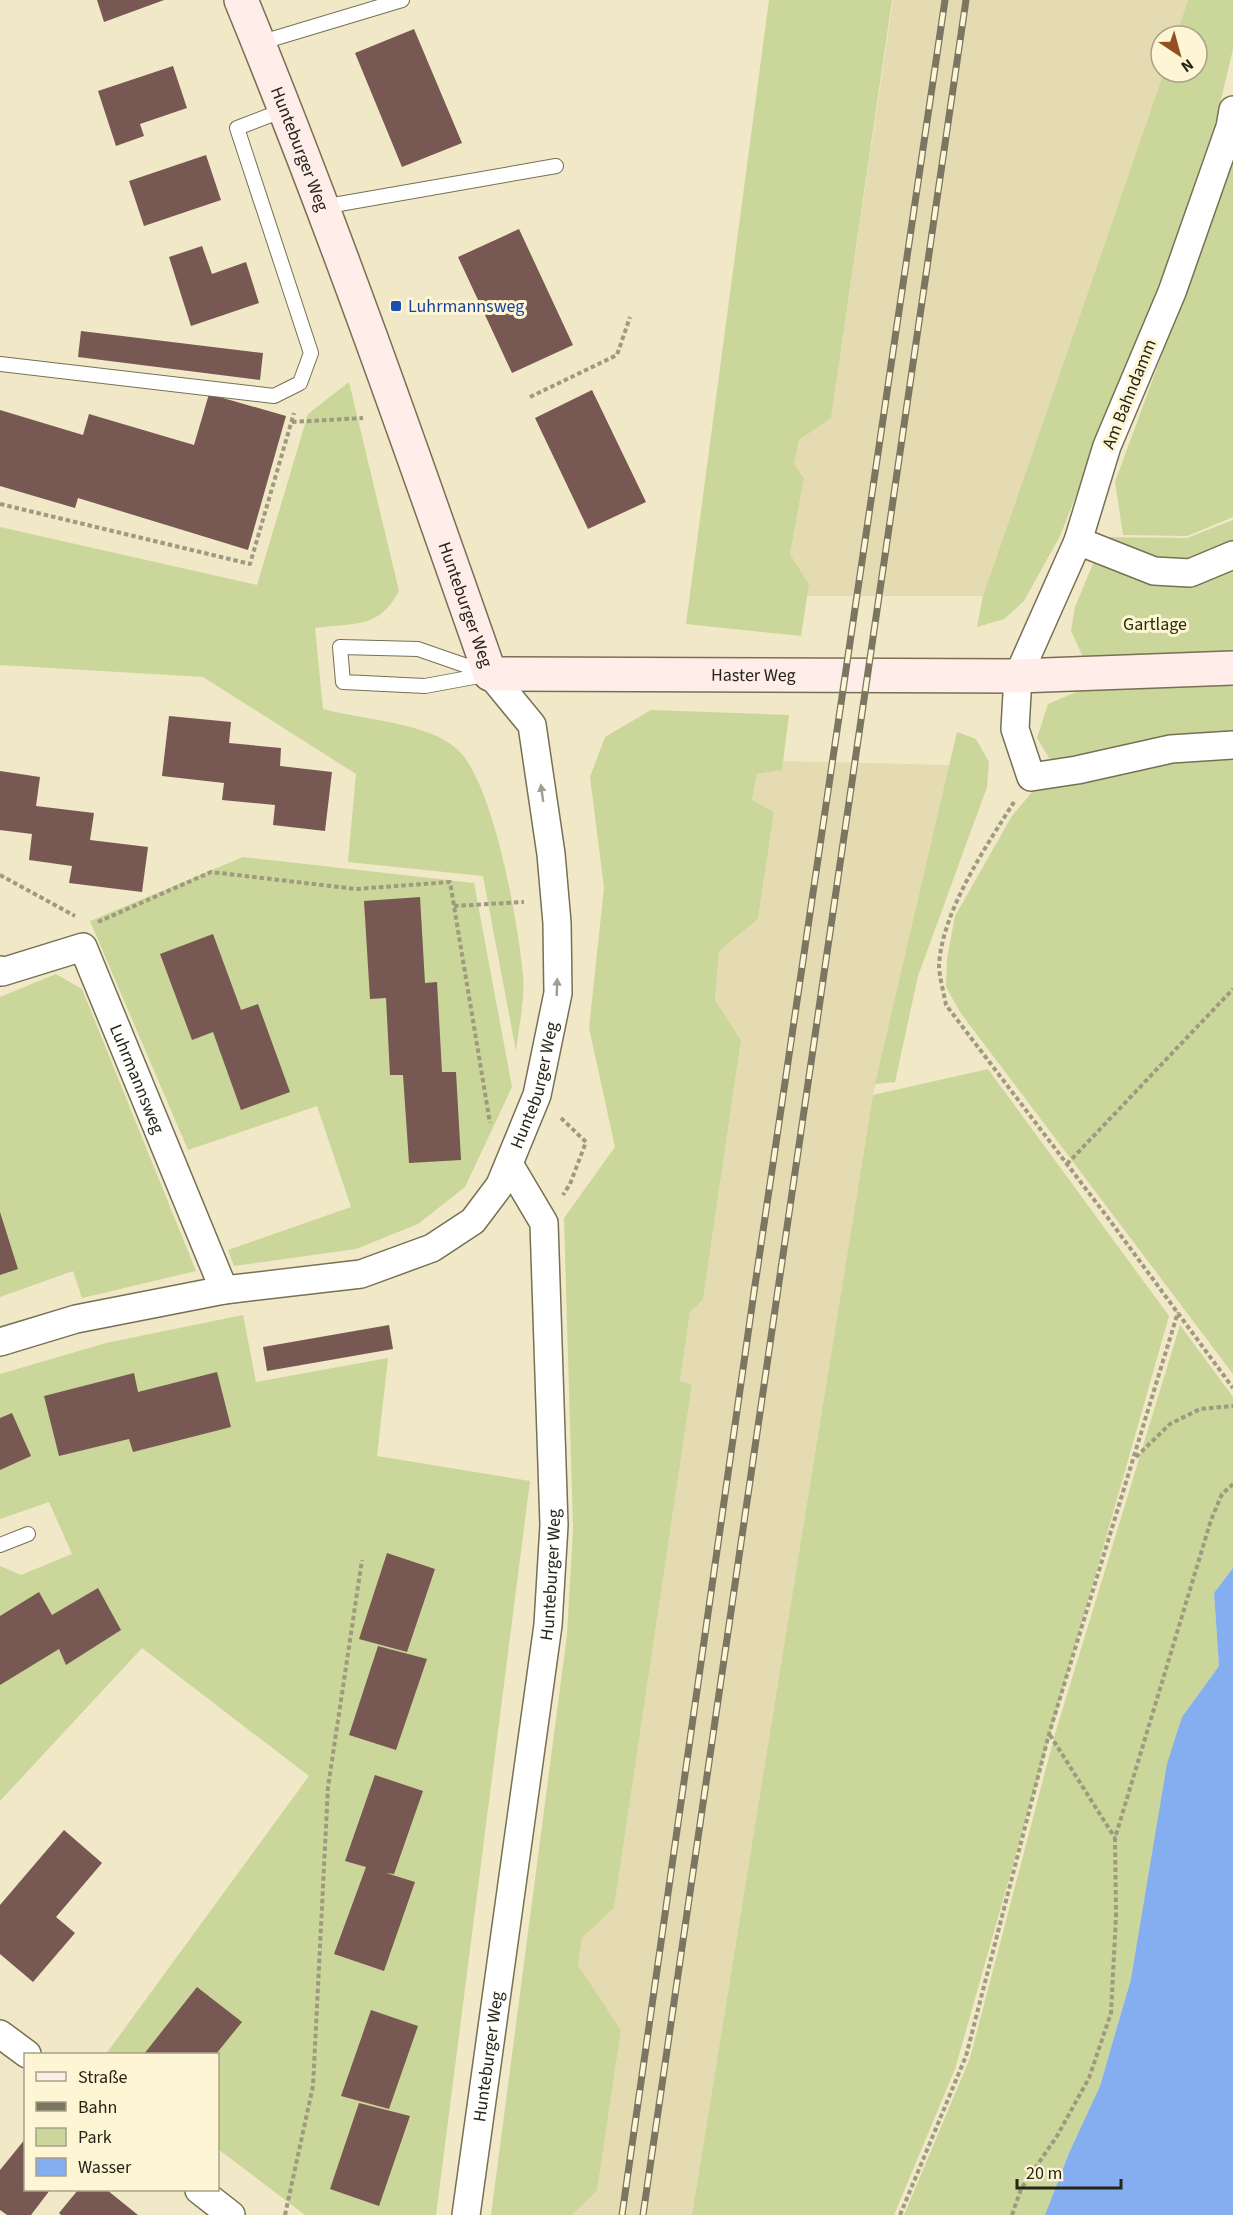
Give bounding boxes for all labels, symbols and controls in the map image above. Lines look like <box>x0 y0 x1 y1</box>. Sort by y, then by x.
north arrow <box>1149 24 1209 84</box>
text: N <box>1176 53 1198 77</box>
street label: Hunteburger Weg <box>264 83 335 215</box>
place label: Luhrmannsweg <box>408 294 524 319</box>
marker: Luhrmannsweg <box>389 299 403 313</box>
street label: Am Bahndamm <box>1096 335 1163 453</box>
street label: Hunteburger Weg <box>432 538 499 671</box>
park label: Gartlage <box>1123 612 1187 637</box>
street label: Haster Weg <box>711 663 796 688</box>
one-way arrow <box>537 784 546 803</box>
one-way arrow <box>553 978 562 997</box>
street label: Hunteburger Weg <box>504 1019 565 1153</box>
street label: Luhrmannsweg <box>103 1020 170 1137</box>
street label: Hunteburger Weg <box>534 1509 567 1642</box>
street label: Hunteburger Weg <box>467 1990 510 2124</box>
legend <box>24 2053 219 2191</box>
text: Straße <box>78 2065 128 2090</box>
text: Bahn <box>78 2095 117 2120</box>
text: Park <box>78 2125 112 2150</box>
scale bar <box>1017 2152 1120 2190</box>
text: Wasser <box>78 2155 132 2180</box>
text: 20 m <box>1026 2161 1062 2186</box>

